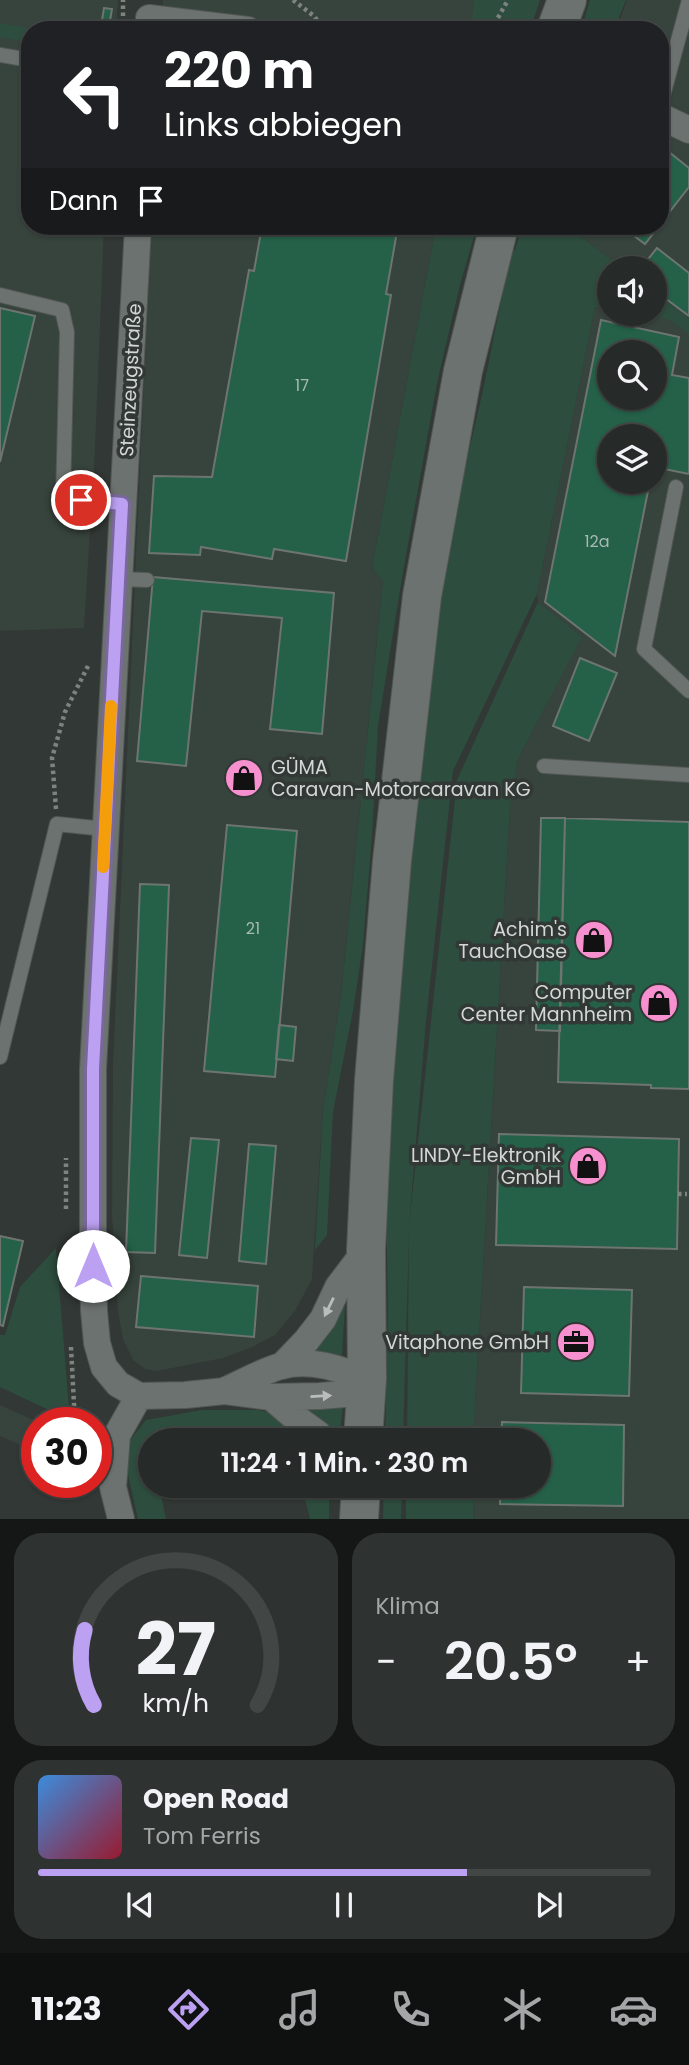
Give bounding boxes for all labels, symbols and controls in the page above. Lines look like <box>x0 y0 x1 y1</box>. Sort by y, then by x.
text: 220 m <box>164 37 314 105</box>
icon: left <box>49 49 140 140</box>
text: Links abbiegen <box>164 102 402 147</box>
icon: arrive <box>132 182 170 220</box>
text: Dann <box>49 183 118 219</box>
map controls <box>597 256 667 494</box>
button: sound <box>597 256 667 326</box>
street label: Steinzeugstraße <box>113 303 148 457</box>
button: search <box>597 340 667 410</box>
house number: 17 <box>295 374 309 397</box>
button: layers <box>597 424 667 494</box>
pin <box>51 470 111 530</box>
icon: arrive <box>62 481 100 519</box>
house number: 12a <box>584 530 610 553</box>
place label: GÜMA Caravan-Motorcaravan KG <box>271 754 530 803</box>
shop icon: GÜMA Caravan-Motorcaravan KG <box>223 757 265 799</box>
place label: Achim's TauchOase <box>459 916 567 965</box>
house number: 21 <box>246 917 260 940</box>
shop icon: Achim's TauchOase <box>573 919 615 961</box>
place label: Computer Center Mannheim <box>461 979 632 1028</box>
shop icon: Computer Center Mannheim <box>638 982 680 1024</box>
place label: LINDY-Elektronik GmbH <box>411 1142 561 1191</box>
shop icon: LINDY-Elektronik GmbH <box>567 1145 609 1187</box>
position arrow <box>56 1229 130 1303</box>
one-way arrow <box>323 1297 334 1317</box>
office icon: Vitaphone GmbH <box>555 1321 597 1363</box>
place label: Vitaphone GmbH <box>385 1329 549 1356</box>
one-way arrow <box>310 1390 332 1401</box>
speed limit sign: 30 <box>21 1407 112 1498</box>
text: 11:24 · 1 Min. · 230 m <box>221 1445 468 1481</box>
text: Klima <box>376 1590 440 1622</box>
text: 27 <box>135 1600 216 1701</box>
text: 20.5° <box>444 1625 578 1698</box>
text: − <box>376 1635 396 1688</box>
text: + <box>625 1635 651 1688</box>
text: km/h <box>142 1686 209 1721</box>
text: Open Road <box>143 1781 289 1817</box>
text: Tom Ferris <box>143 1820 261 1852</box>
icon: previous <box>121 1886 159 1924</box>
icon: pause <box>325 1886 363 1924</box>
icon: next <box>530 1886 568 1924</box>
icon: directions <box>164 1985 213 2034</box>
icon: music <box>275 1985 324 2034</box>
icon: phone <box>386 1985 435 2034</box>
icon: climate <box>498 1985 547 2034</box>
icon: car <box>609 1985 658 2034</box>
text: 11:23 <box>31 1986 102 2031</box>

